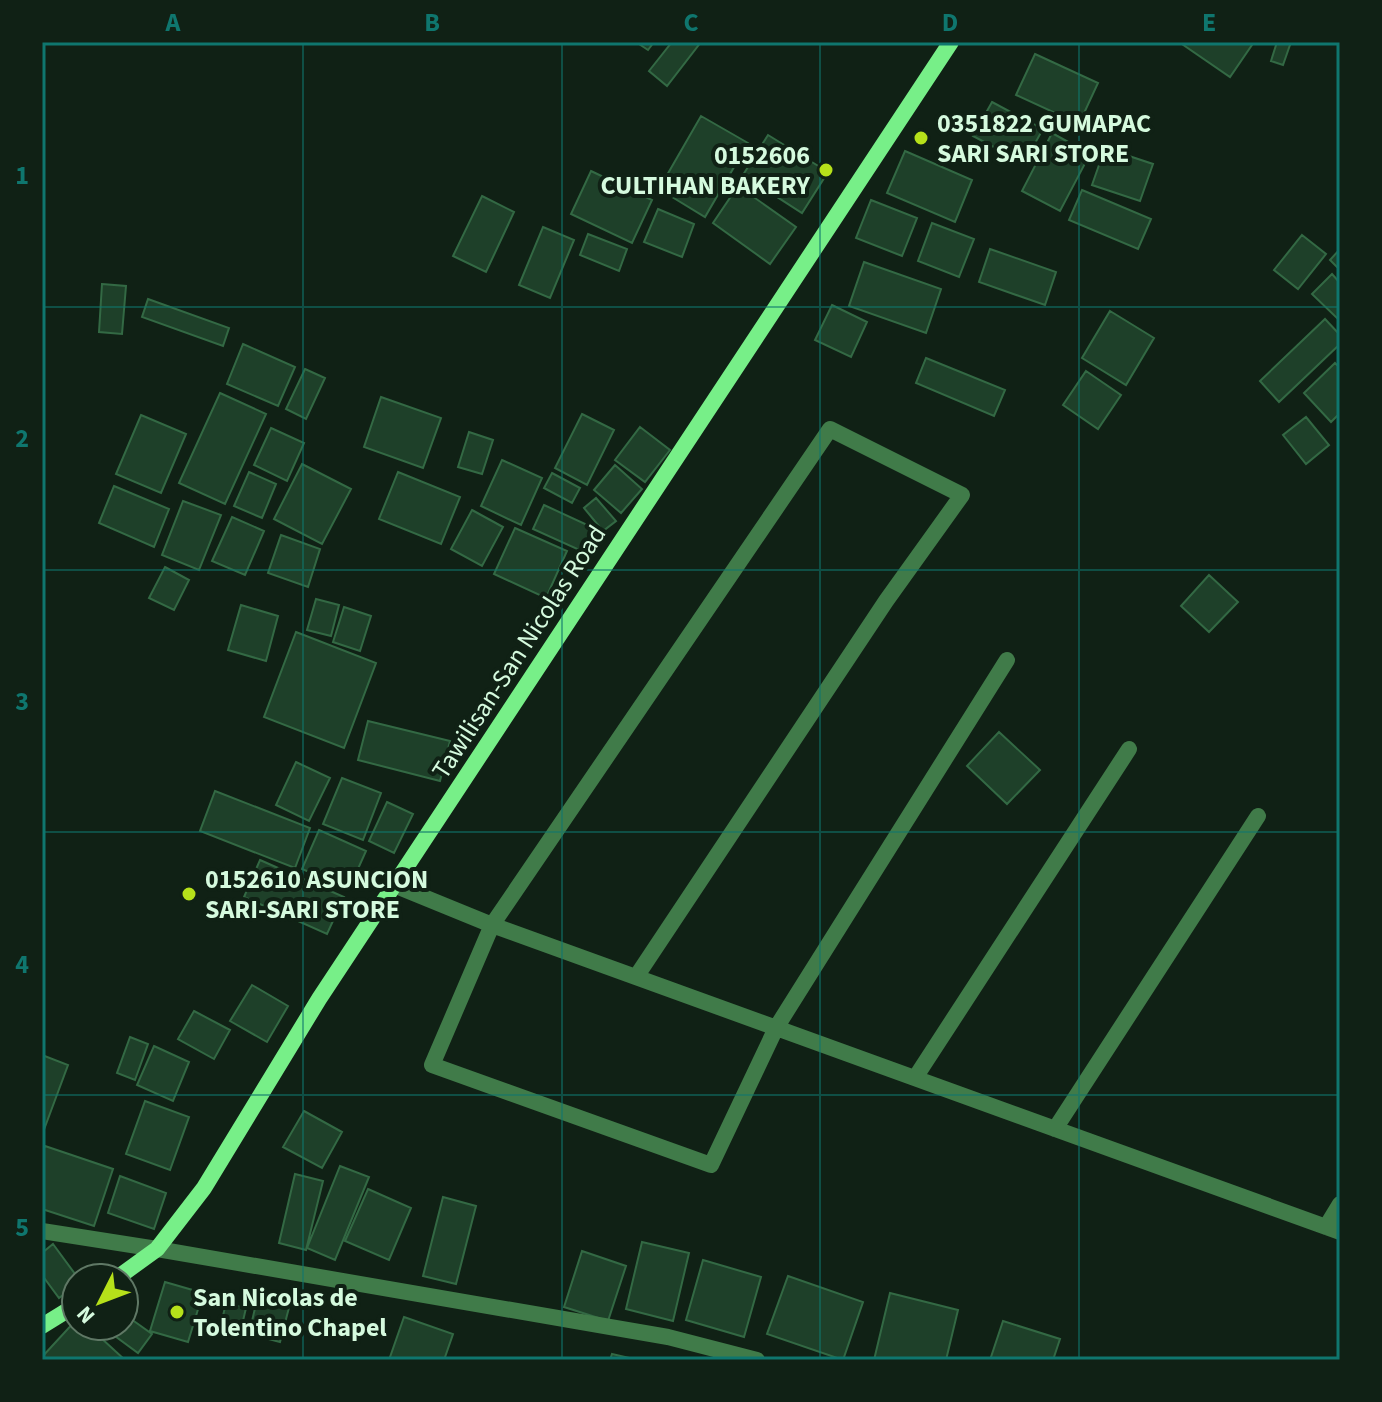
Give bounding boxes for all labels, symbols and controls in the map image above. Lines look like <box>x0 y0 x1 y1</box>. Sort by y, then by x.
text: A <box>165 4 182 41</box>
text: B <box>424 4 440 41</box>
text: C <box>683 4 699 41</box>
text: D <box>942 4 958 41</box>
text: E <box>1202 4 1216 41</box>
place label: 0351822 GUMAPAC SARI SARI STORE <box>937 105 1151 172</box>
marker: 0351822 GUMAPAC SARI SARI STORE <box>912 129 930 147</box>
place label: 0152606 CULTIHAN BAKERY <box>600 137 810 204</box>
text: 1 <box>15 157 29 194</box>
marker: 0152606 CULTIHAN BAKERY <box>817 161 835 179</box>
text: 2 <box>15 420 29 457</box>
street label: Tawilisan-San Nicolas Road <box>423 518 615 786</box>
text: 3 <box>15 683 29 720</box>
place label: 0152610 ASUNCION SARI-SARI STORE <box>205 861 428 928</box>
marker: 0152610 ASUNCION SARI-SARI STORE <box>180 885 198 903</box>
text: 4 <box>15 946 29 983</box>
text: 5 <box>15 1209 29 1246</box>
north arrow <box>60 1262 140 1342</box>
place label: San Nicolas de Tolentino Chapel <box>193 1279 387 1346</box>
text: N <box>69 1299 103 1331</box>
marker: San Nicolas de Tolentino Chapel <box>168 1303 186 1321</box>

